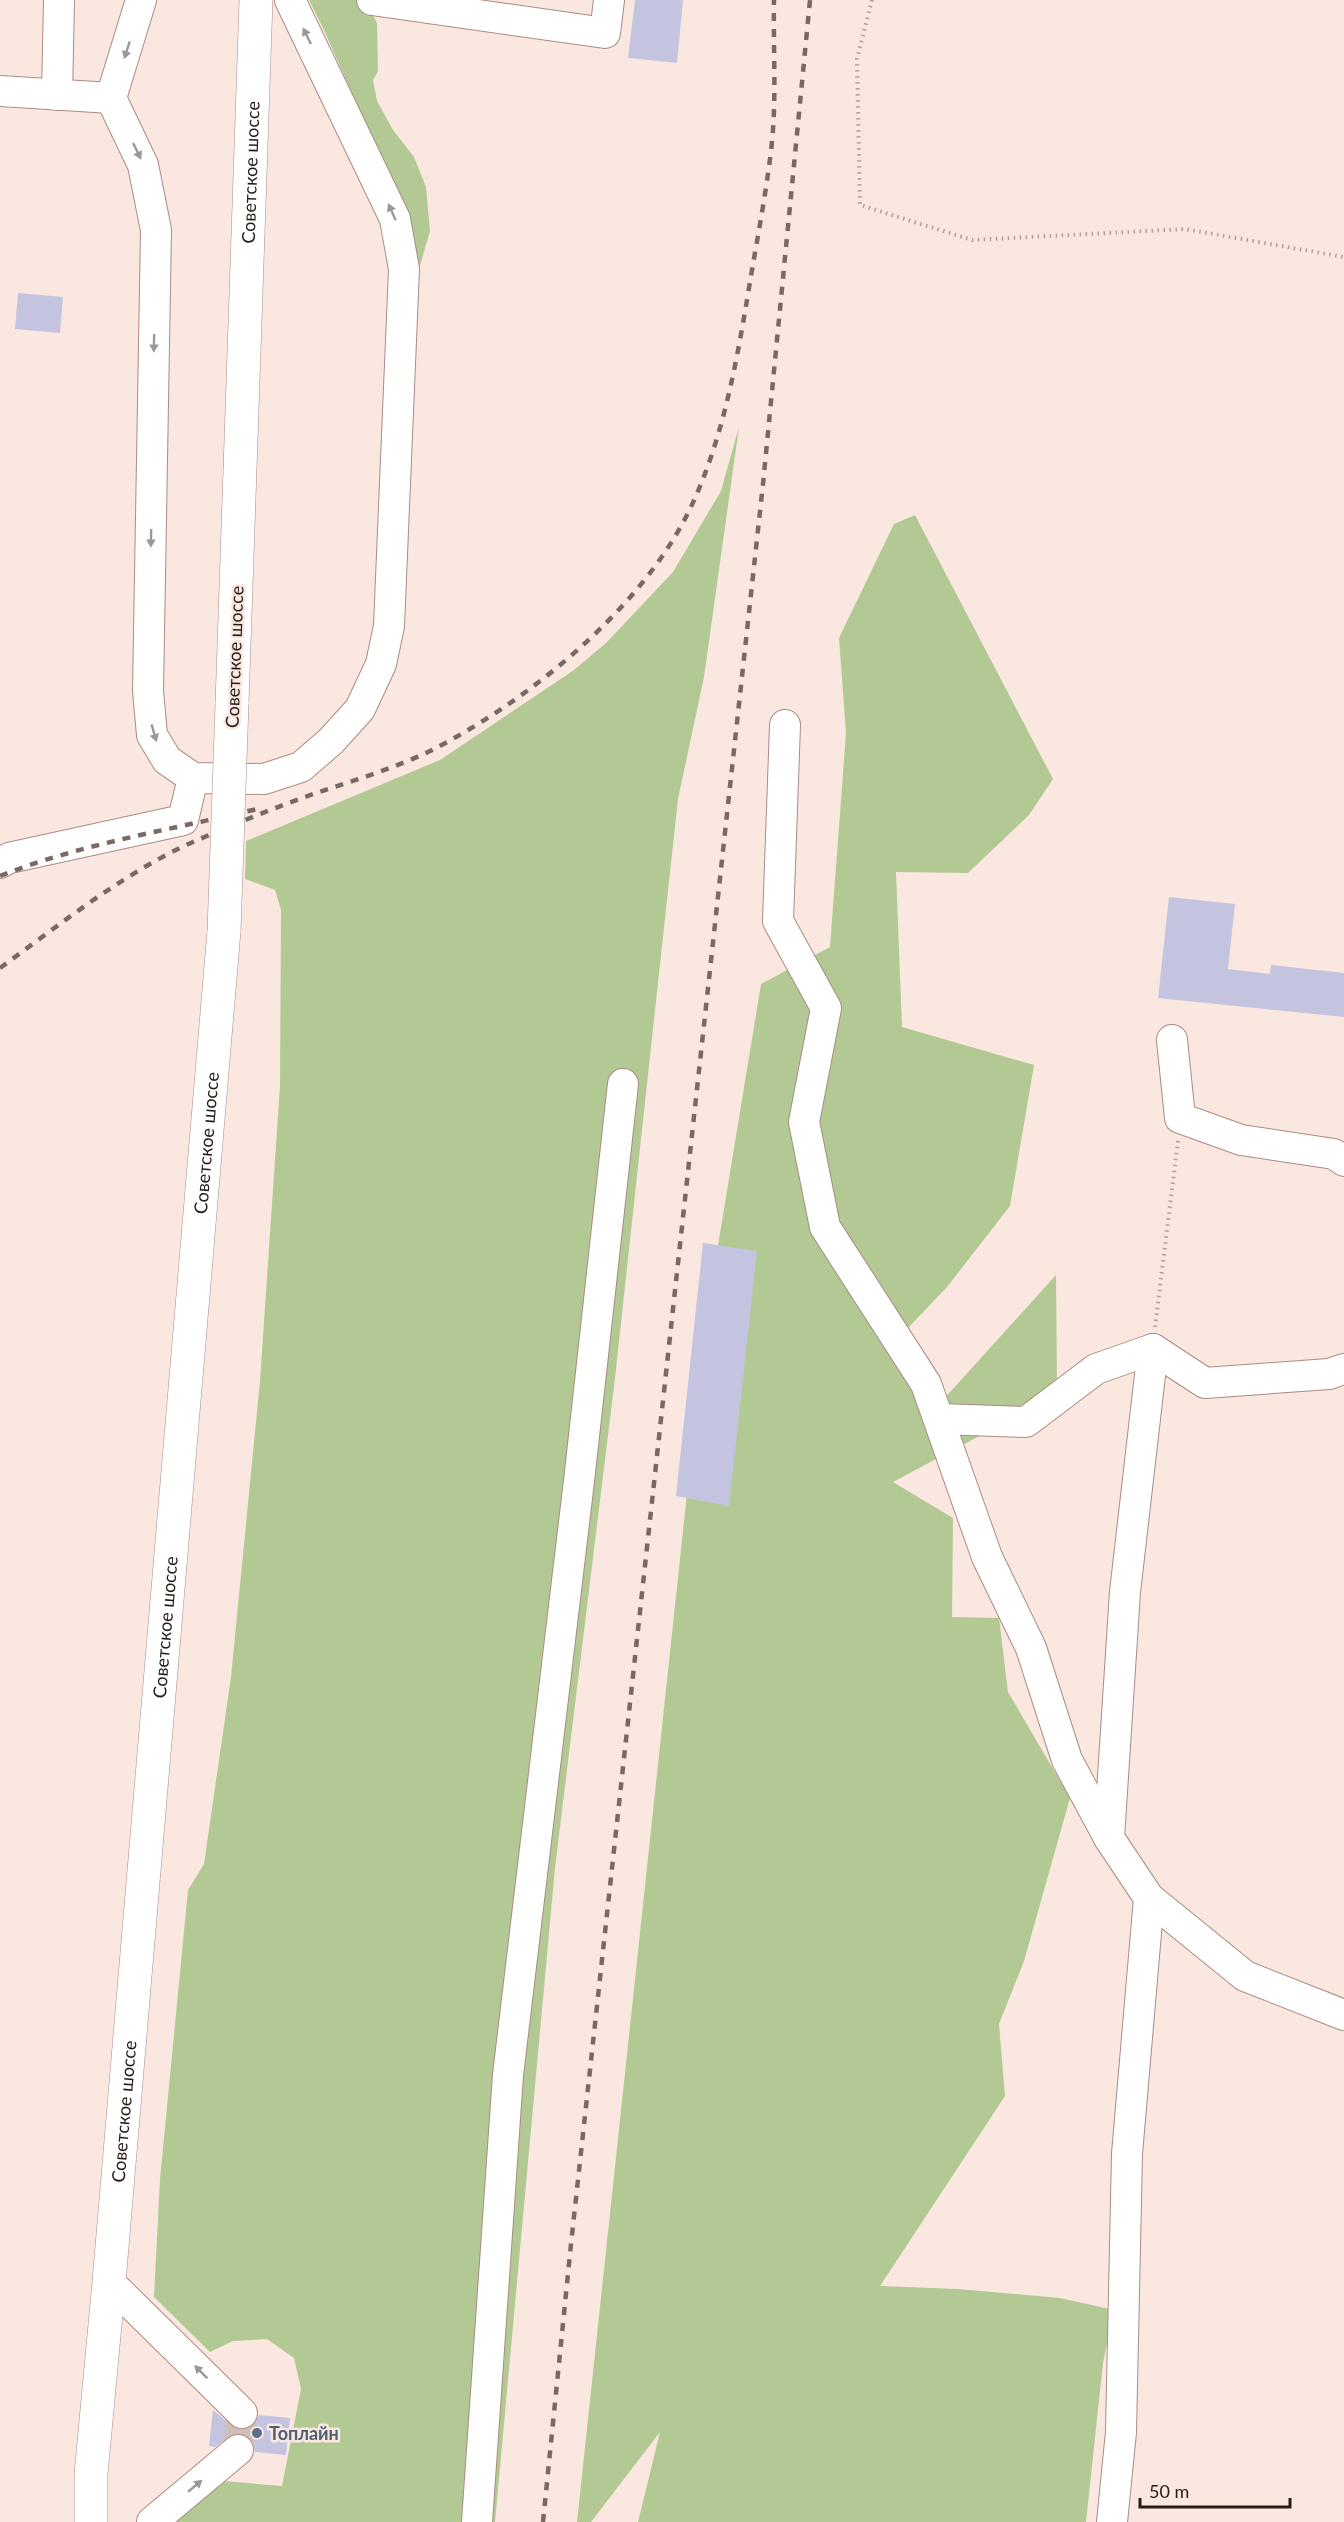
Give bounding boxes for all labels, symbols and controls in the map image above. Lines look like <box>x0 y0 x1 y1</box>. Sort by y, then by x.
one-way arrow <box>303 27 313 45</box>
one-way arrow <box>122 41 132 59</box>
street label: Советское шоссе <box>237 101 264 244</box>
one-way arrow <box>132 143 141 160</box>
one-way arrow <box>387 203 396 220</box>
one-way arrow <box>149 334 159 353</box>
one-way arrow <box>146 529 155 548</box>
street label: Советское шоссе <box>221 585 247 729</box>
one-way arrow <box>150 724 159 742</box>
street label: Советское шоссе <box>189 1071 223 1215</box>
street label: Советское шоссе <box>148 1555 182 1699</box>
street label: Советское шоссе <box>107 2040 141 2183</box>
one-way arrow <box>194 2365 208 2379</box>
place label: Топлайн <box>269 2422 339 2444</box>
marker: Топлайн <box>250 2426 264 2440</box>
scale bar <box>1140 2471 1290 2509</box>
one-way arrow <box>187 2480 202 2493</box>
text: 50 m <box>1149 2480 1189 2502</box>

